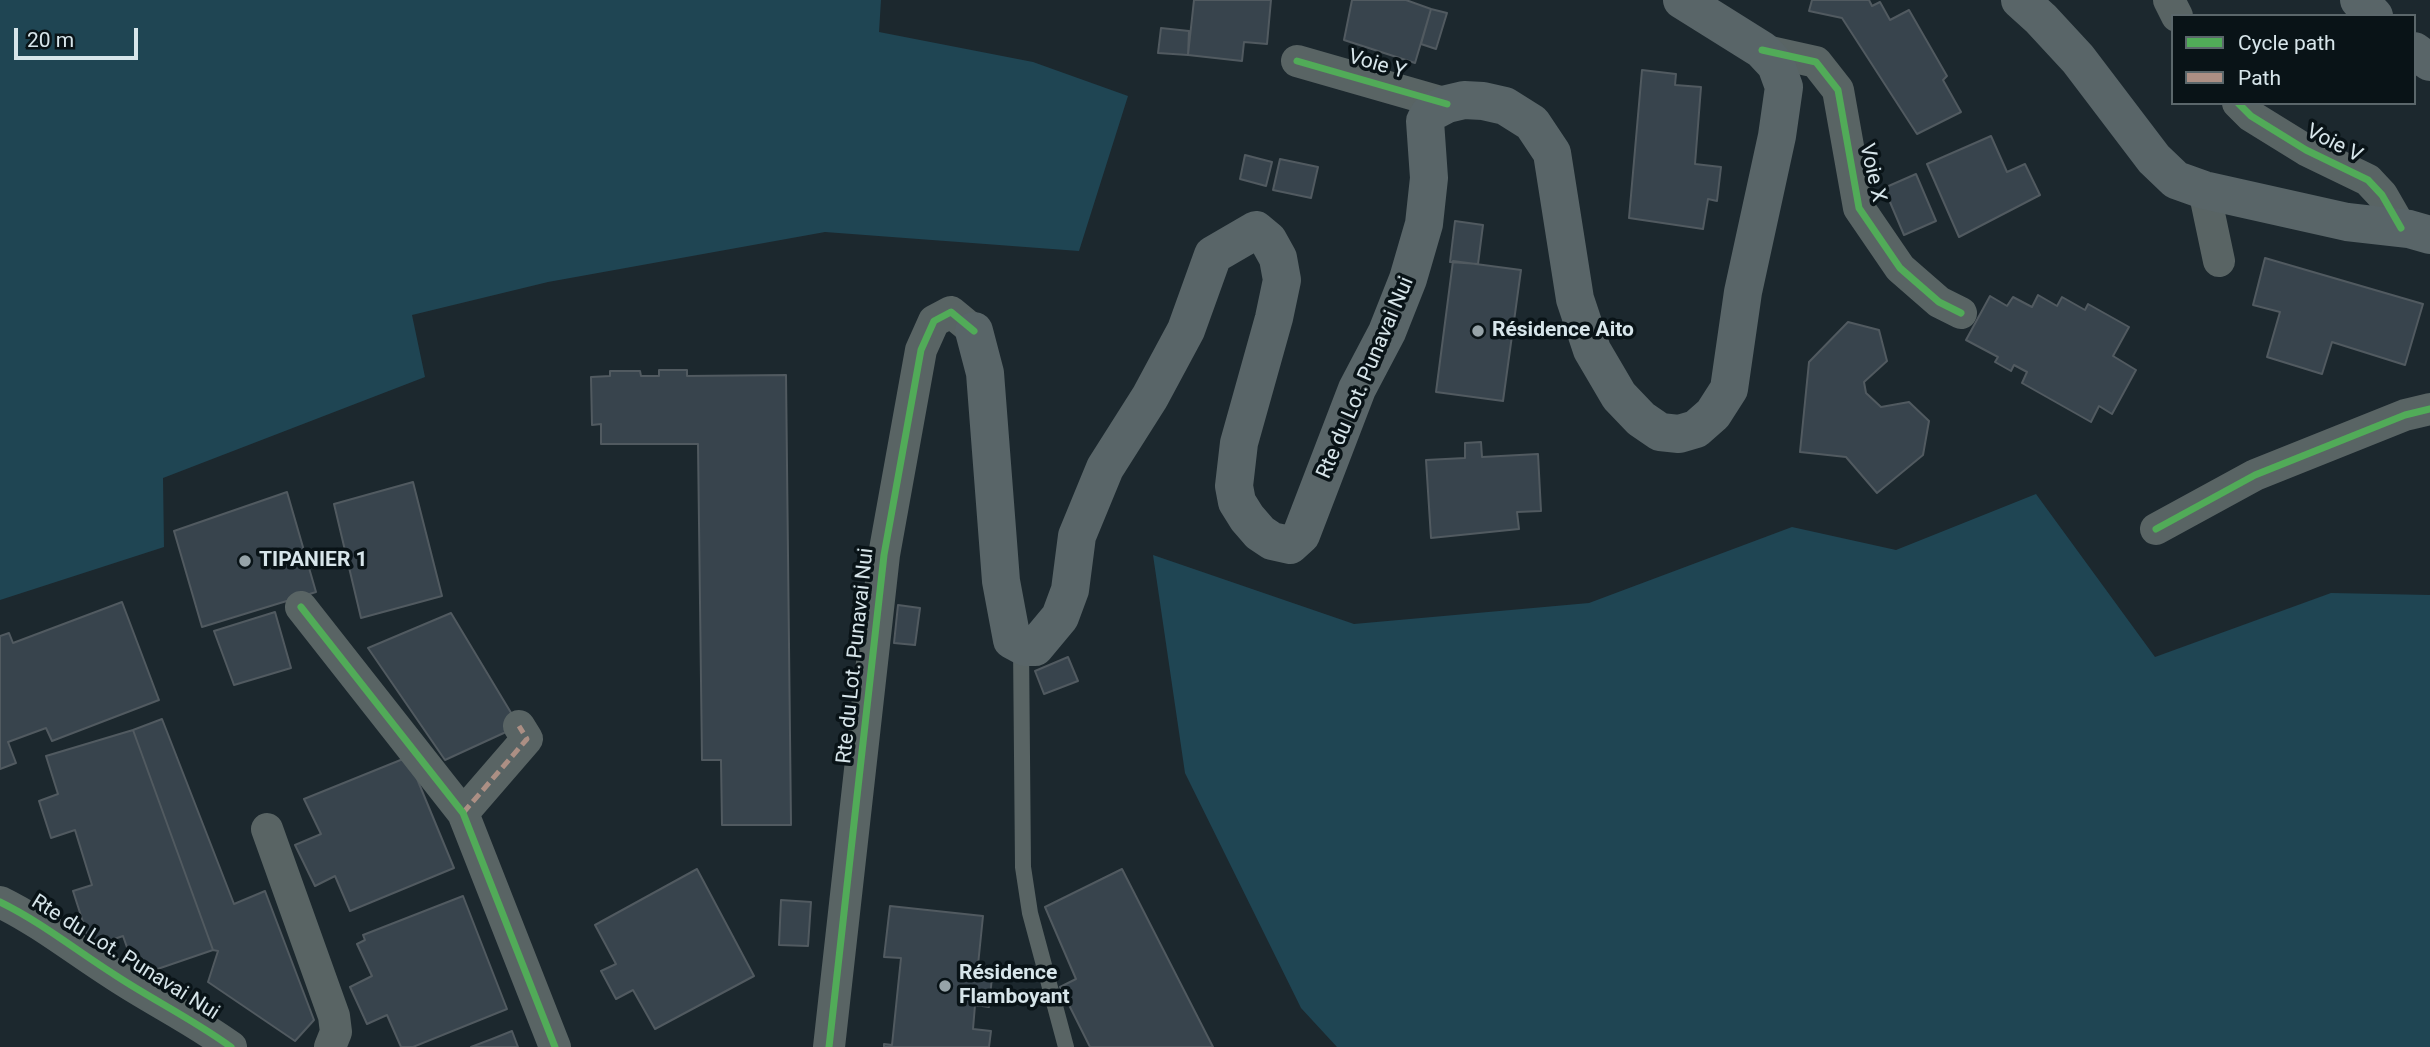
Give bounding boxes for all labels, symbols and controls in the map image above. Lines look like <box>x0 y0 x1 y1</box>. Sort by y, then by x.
scale bar <box>18 14 142 58</box>
legend <box>2171 14 2416 105</box>
text: 20 m <box>27 28 74 52</box>
text: Cycle path <box>2238 31 2336 55</box>
street label: Voie Y <box>1345 45 1409 85</box>
text: Path <box>2238 66 2281 90</box>
street label: Voie V <box>2302 119 2366 169</box>
street label: Voie X <box>1853 141 1891 205</box>
street label: Rte du Lot. Punavai Nui <box>1312 273 1420 483</box>
place label: Résidence Aito <box>1492 318 1634 344</box>
marker: Résidence Aito <box>1470 323 1486 339</box>
street label: Rte du Lot. Punavai Nui <box>832 547 880 765</box>
place label: TIPANIER 1 <box>259 548 368 574</box>
marker: TIPANIER 1 <box>237 553 253 569</box>
street label: Rte du Lot. Punavai Nui <box>26 890 224 1026</box>
place label: Résidence Flamboyant <box>959 961 1070 1011</box>
marker: Résidence Flamboyant <box>937 978 953 994</box>

